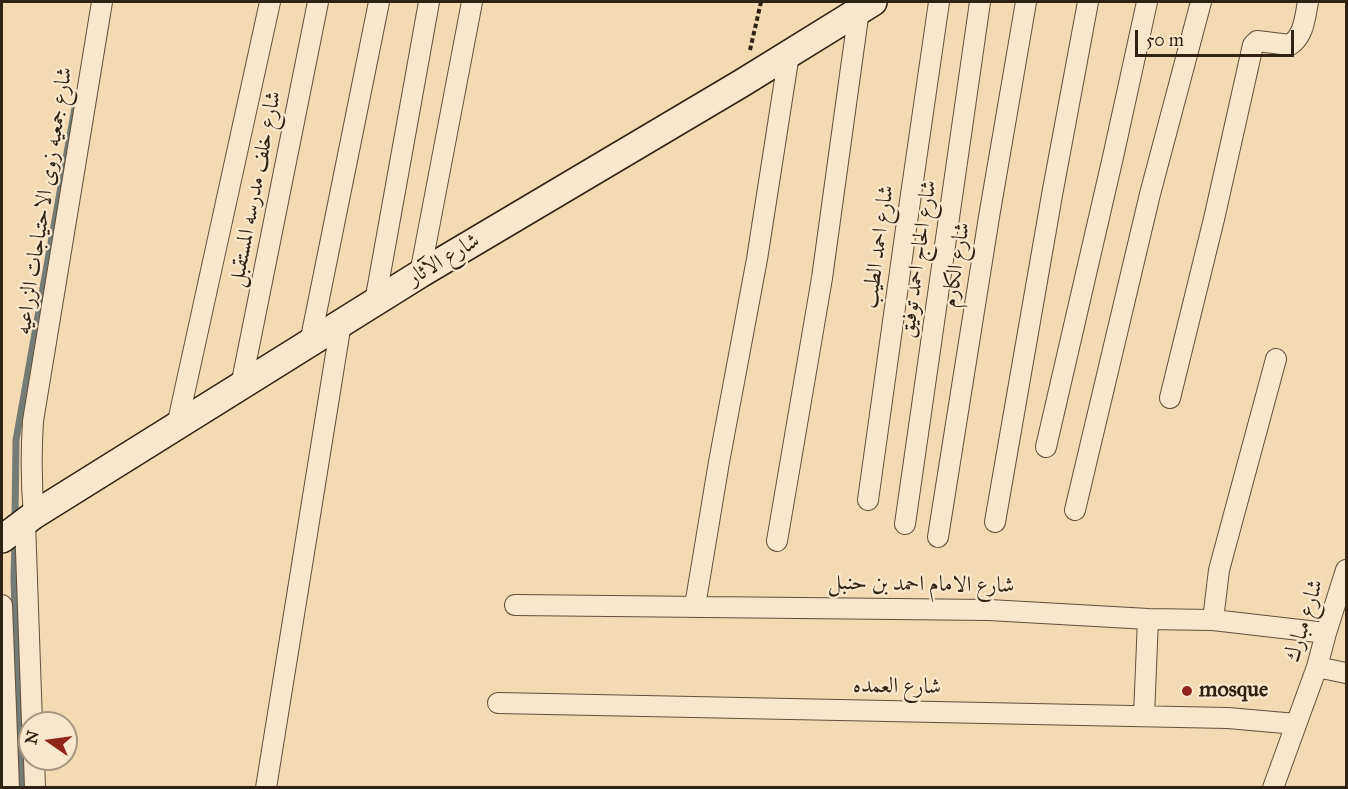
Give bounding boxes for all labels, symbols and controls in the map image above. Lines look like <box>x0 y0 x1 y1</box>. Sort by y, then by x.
scale bar <box>1138 18 1297 56</box>
text: 50 m <box>1146 29 1184 51</box>
street label: شارع جمعيه زوى الاحتياجات الزراعيه <box>11 65 79 337</box>
street label: شارع خلف مدرسه المستقبل <box>224 89 288 289</box>
street label: شارع الحاج احمد توفيق <box>895 179 943 339</box>
street label: شارع احمد الطيب <box>857 184 901 310</box>
street label: شارع الكارم <box>937 220 977 310</box>
street label: شارع الآثار <box>403 228 485 292</box>
street label: شارع الامام احمد بن حنبل <box>828 570 1014 600</box>
street label: شارع مبارك <box>1280 576 1330 666</box>
street label: شارع العمده <box>853 673 941 701</box>
place label: mosque <box>1199 678 1268 704</box>
marker: mosque <box>1180 684 1194 698</box>
north arrow <box>18 711 78 771</box>
text: N <box>21 729 43 746</box>

